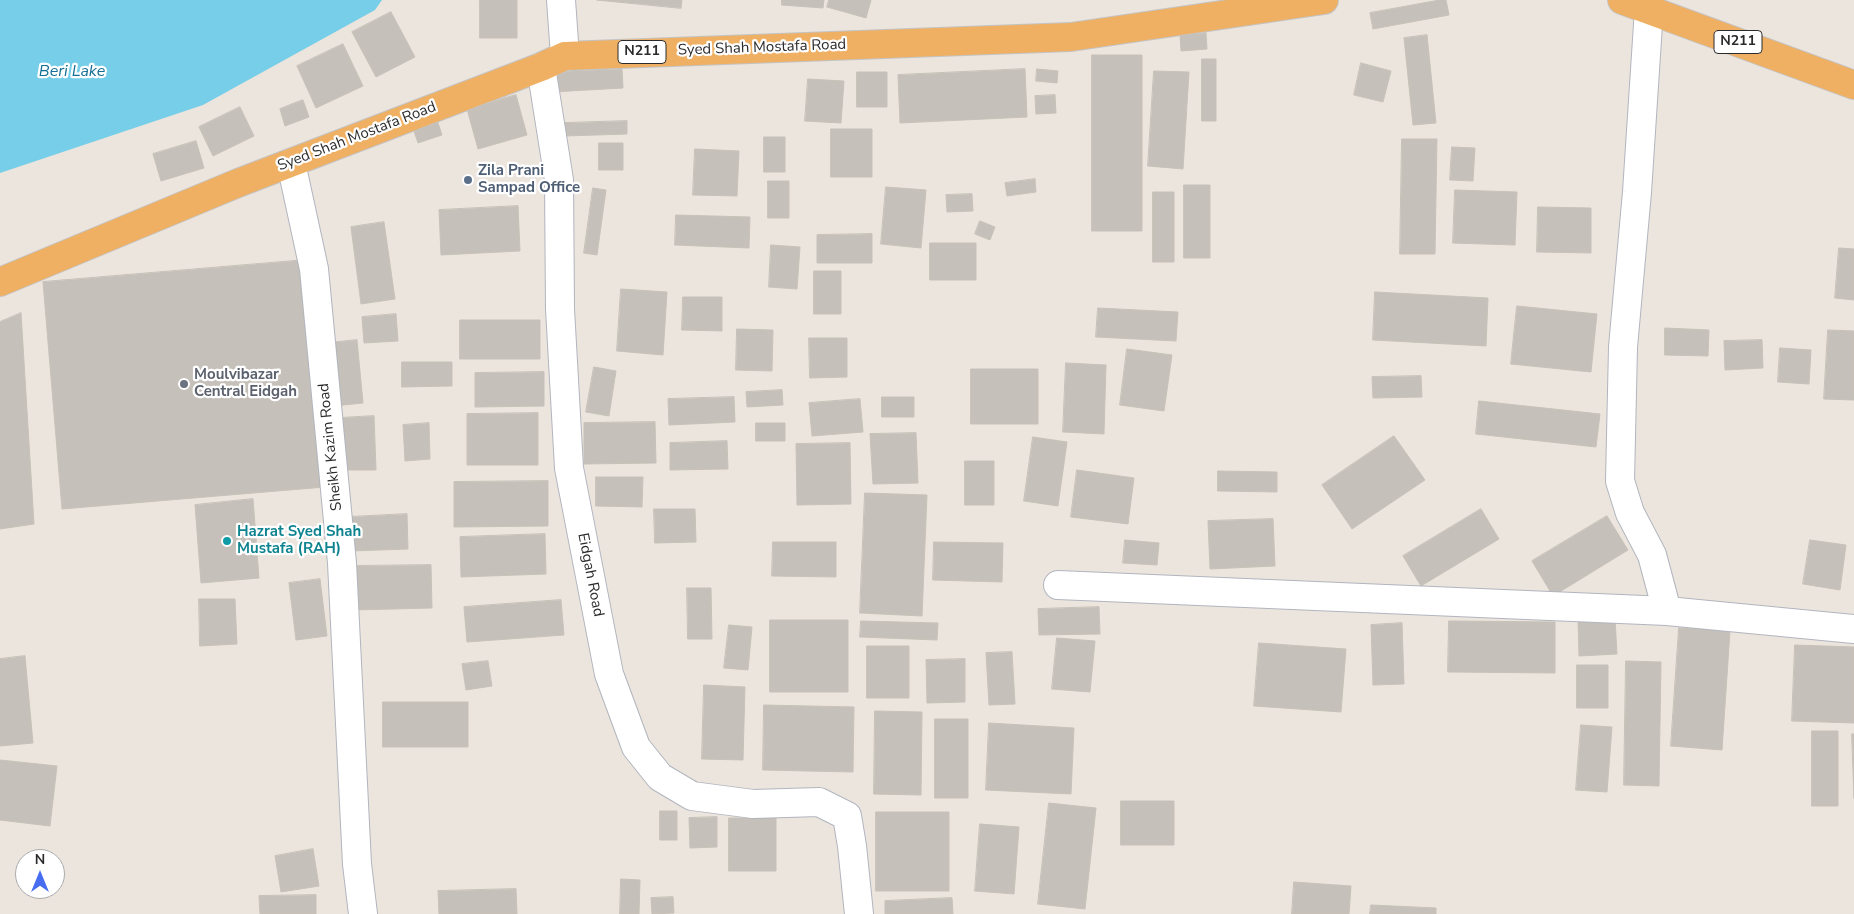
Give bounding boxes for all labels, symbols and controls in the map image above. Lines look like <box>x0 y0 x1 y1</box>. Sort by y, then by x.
road number: N211 <box>1714 31 1762 54</box>
street label: Syed Shah Mostafa Road <box>677 36 847 60</box>
road number: N211 <box>618 41 666 64</box>
water label: Beri Lake <box>39 62 105 82</box>
street label: Syed Shah Mostafa Road <box>275 98 439 176</box>
place label: Zila Prani Sampad Office <box>478 162 580 197</box>
marker: Zila Prani Sampad Office <box>462 174 474 186</box>
place label: Moulvibazar Central Eidgah <box>194 366 297 401</box>
marker: Moulvibazar Central Eidgah <box>178 378 190 390</box>
street label: Sheikh Kazim Road <box>315 382 347 512</box>
place label: Hazrat Syed Shah Mustafa (RAH) <box>237 523 361 558</box>
street label: Eidgah Road <box>573 532 607 618</box>
marker: Hazrat Syed Shah Mustafa (RAH) <box>221 535 233 547</box>
north arrow <box>15 849 65 899</box>
text: N <box>35 850 45 869</box>

